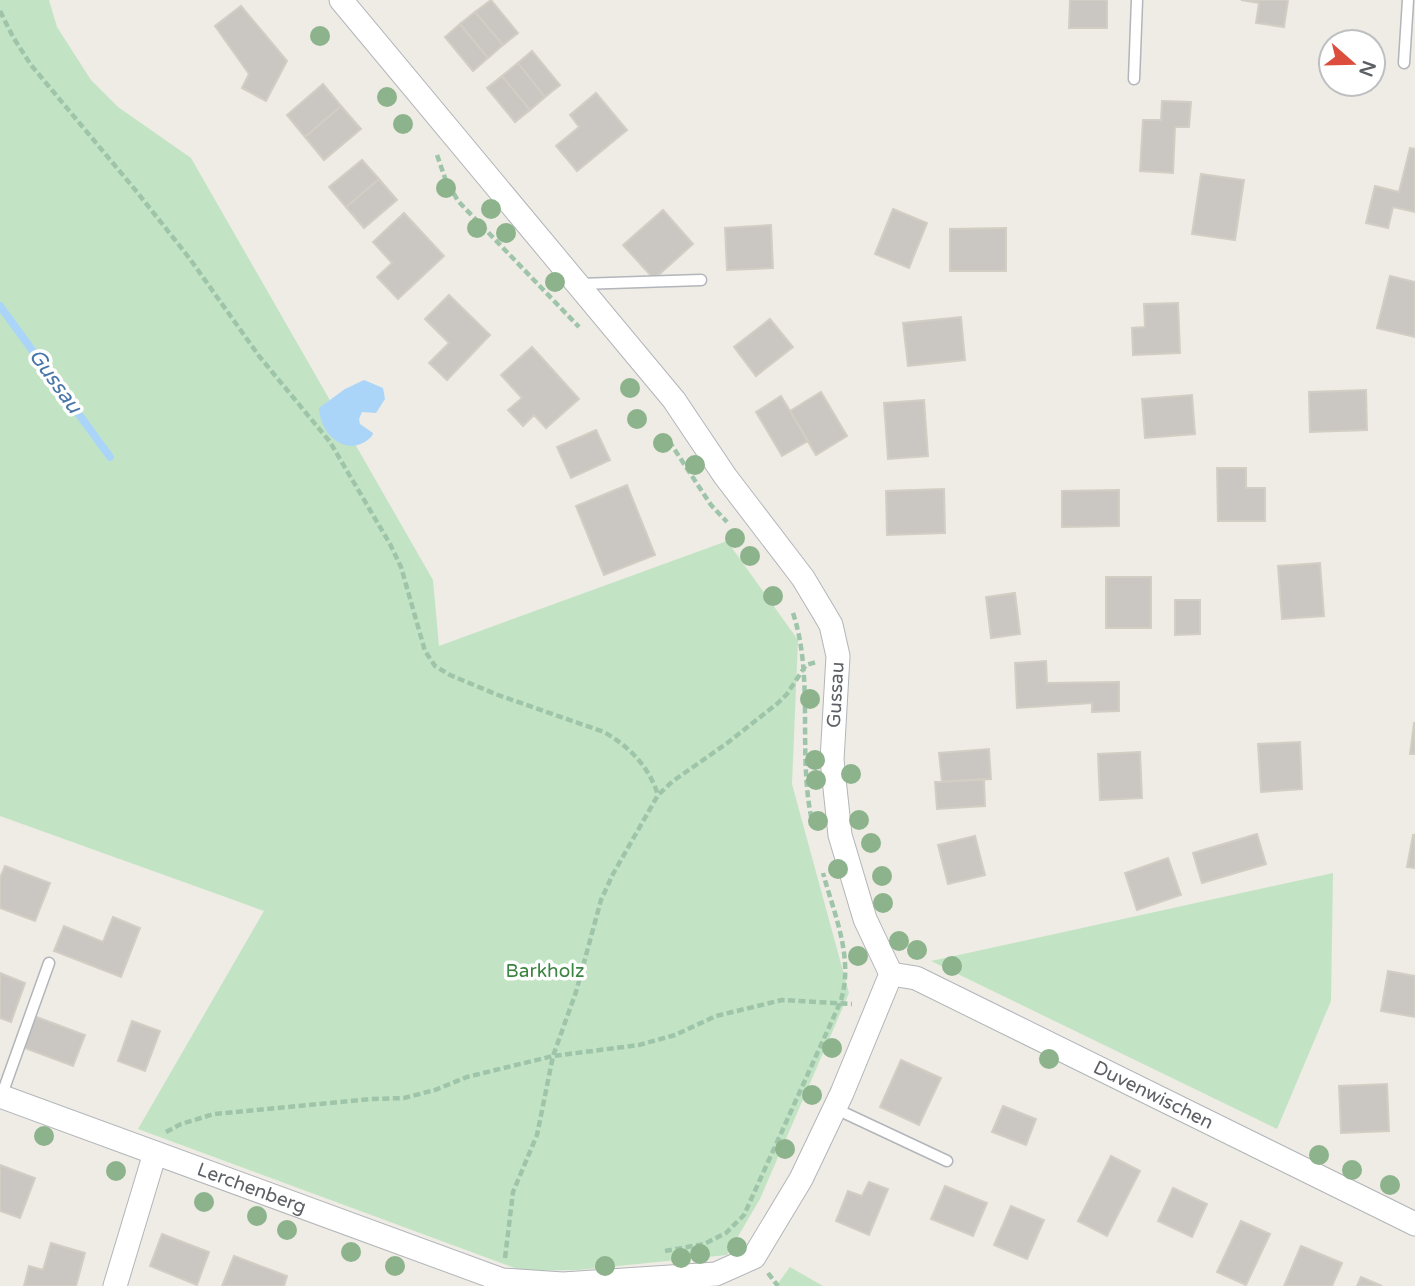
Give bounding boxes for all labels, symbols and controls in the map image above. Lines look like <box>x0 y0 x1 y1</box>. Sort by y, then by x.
north arrow <box>1317 28 1387 98</box>
text: N <box>1354 58 1380 79</box>
water label: Gussau <box>23 344 87 419</box>
street label: Gussau <box>823 661 849 729</box>
park label: Barkholz <box>506 960 584 982</box>
street label: Duvenwischen <box>1090 1056 1217 1134</box>
street label: Lerchenberg <box>194 1158 309 1218</box>

